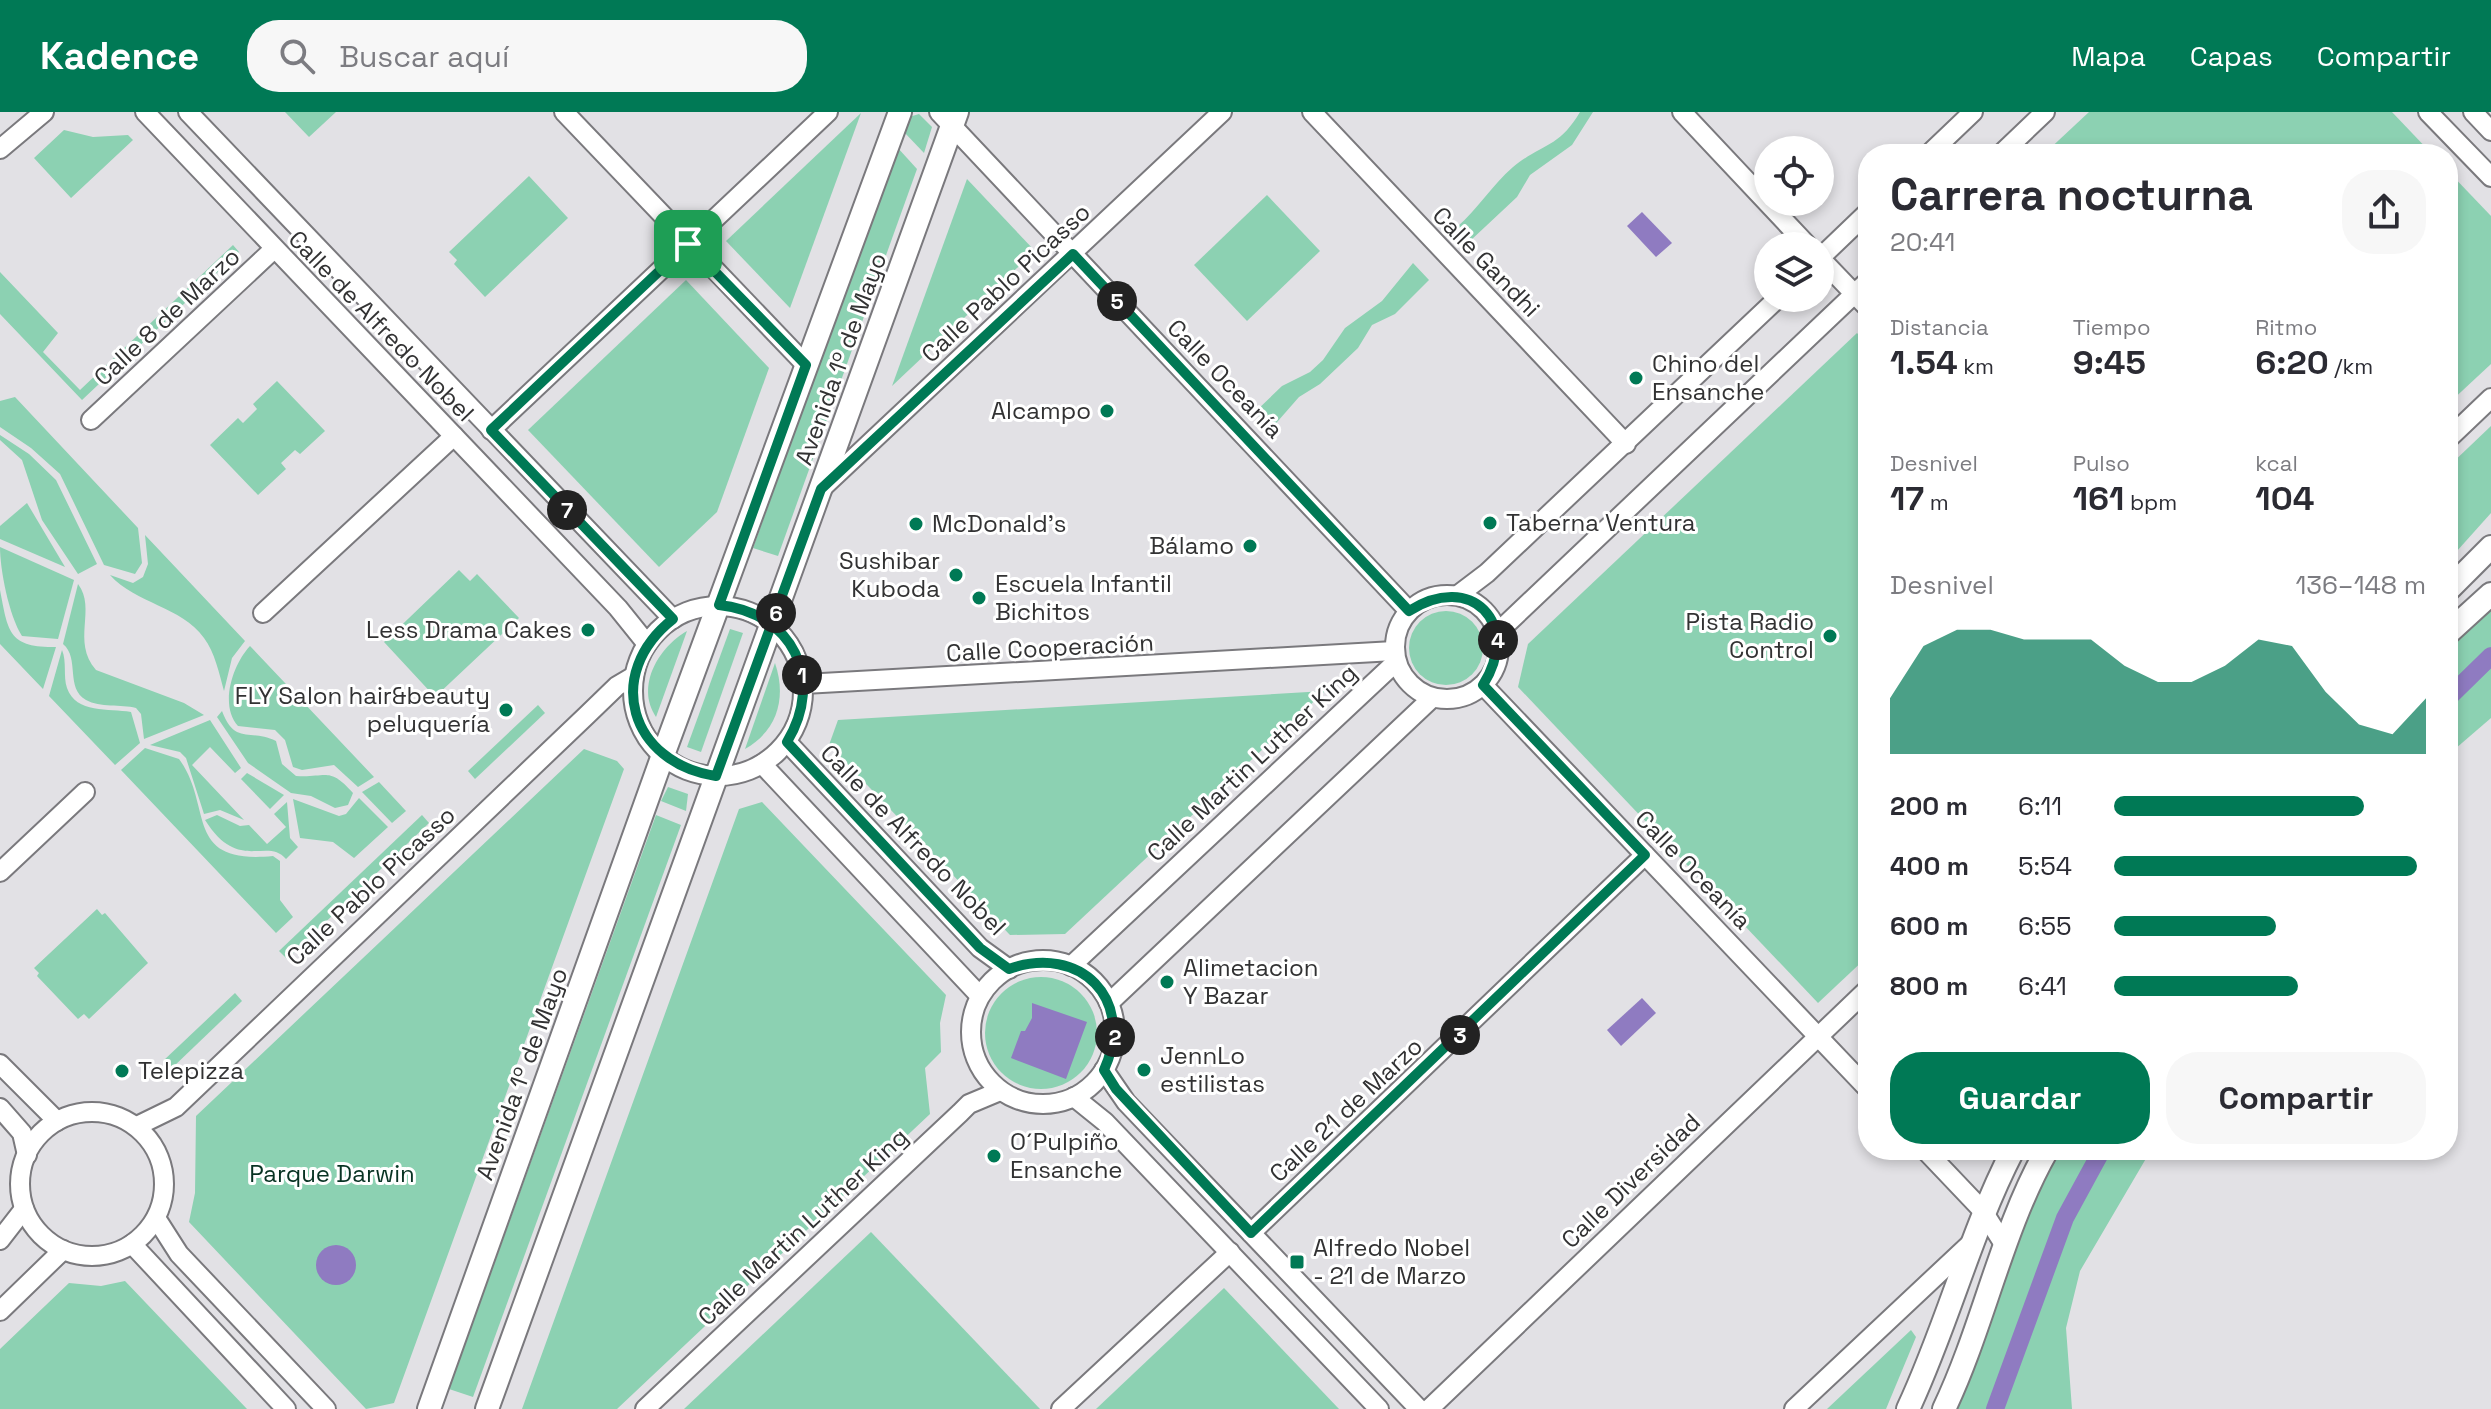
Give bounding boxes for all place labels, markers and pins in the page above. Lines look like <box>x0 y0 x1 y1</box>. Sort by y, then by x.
pin <box>654 210 722 278</box>
pin: 5 <box>1097 281 1137 321</box>
place label: Chino del Ensanche <box>1652 348 1765 407</box>
marker: Chino del Ensanche <box>1627 369 1645 387</box>
place label: Alcampo <box>991 395 1091 426</box>
marker: Alcampo <box>1098 402 1116 420</box>
pin: 7 <box>547 490 587 530</box>
place label: Taberna Ventura <box>1506 507 1696 538</box>
place label: McDonald's <box>932 508 1066 539</box>
marker: Taberna Ventura <box>1481 514 1499 532</box>
marker: McDonald's <box>907 515 925 533</box>
place label: Bálamo <box>1149 530 1234 561</box>
marker: Bálamo <box>1241 537 1259 555</box>
place label: Sushibar Kuboda <box>839 545 940 604</box>
marker: Sushibar Kuboda <box>947 566 965 584</box>
place label: Escuela Infantil Bichitos <box>995 568 1172 627</box>
marker: Escuela Infantil Bichitos <box>970 589 988 607</box>
pin: 6 <box>756 593 796 633</box>
place label: Pista Radio Control <box>1686 606 1814 665</box>
place label: Less Drama Cakes <box>366 614 572 645</box>
pin: 4 <box>1478 620 1518 660</box>
marker: Less Drama Cakes <box>579 621 597 639</box>
marker: Pista Radio Control <box>1821 627 1839 645</box>
pin: 1 <box>782 655 822 695</box>
place label: FLY Salon hair&beauty peluquería <box>235 680 490 739</box>
marker: FLY Salon hair&beauty peluquería <box>497 701 515 719</box>
place label: Alimetacion Y Bazar <box>1183 952 1318 1011</box>
marker: Alimetacion Y Bazar <box>1158 973 1176 991</box>
pin: 3 <box>1440 1015 1480 1055</box>
pin: 2 <box>1095 1017 1135 1057</box>
place label: JennLo estilistas <box>1160 1040 1265 1099</box>
place label: Telepizza <box>138 1055 244 1086</box>
marker: JennLo estilistas <box>1135 1061 1153 1079</box>
marker: Telepizza <box>113 1062 131 1080</box>
place label: O´Pulpiño Ensanche <box>1010 1126 1123 1185</box>
marker: O´Pulpiño Ensanche <box>985 1147 1003 1165</box>
place label: Alfredo Nobel - 21 de Marzo <box>1313 1232 1470 1291</box>
marker: Alfredo Nobel - 21 de Marzo <box>1288 1253 1306 1271</box>

